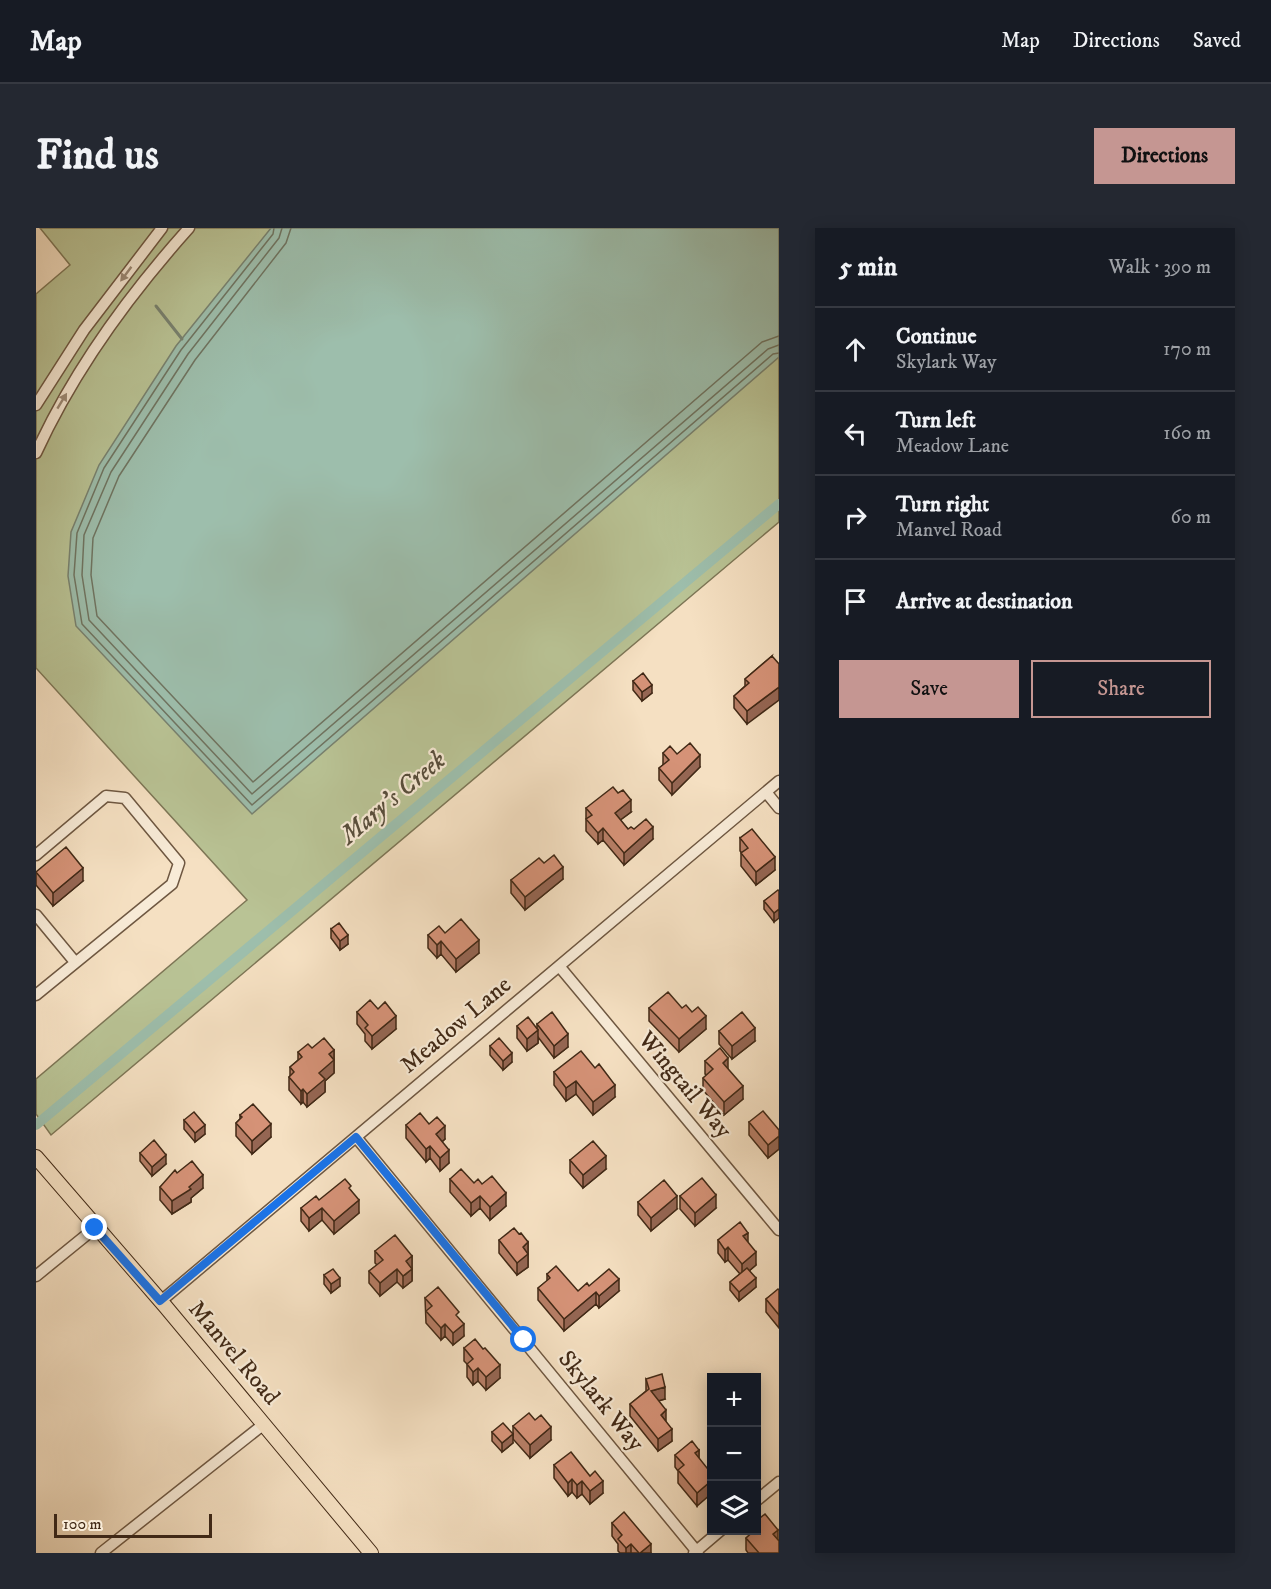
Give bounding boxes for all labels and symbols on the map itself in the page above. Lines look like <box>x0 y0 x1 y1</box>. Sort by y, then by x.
one-way arrow <box>119 266 132 282</box>
one-way arrow <box>57 393 68 409</box>
water label: Mary's Creek <box>332 744 453 853</box>
street label: Meadow Lane <box>394 970 518 1080</box>
street label: Wingtail Way <box>631 1024 739 1145</box>
route end <box>81 1214 107 1240</box>
street label: Manvel Road <box>182 1295 286 1411</box>
route start <box>510 1326 536 1352</box>
street label: Skylark Way <box>551 1345 651 1458</box>
scale bar <box>54 1511 212 1538</box>

